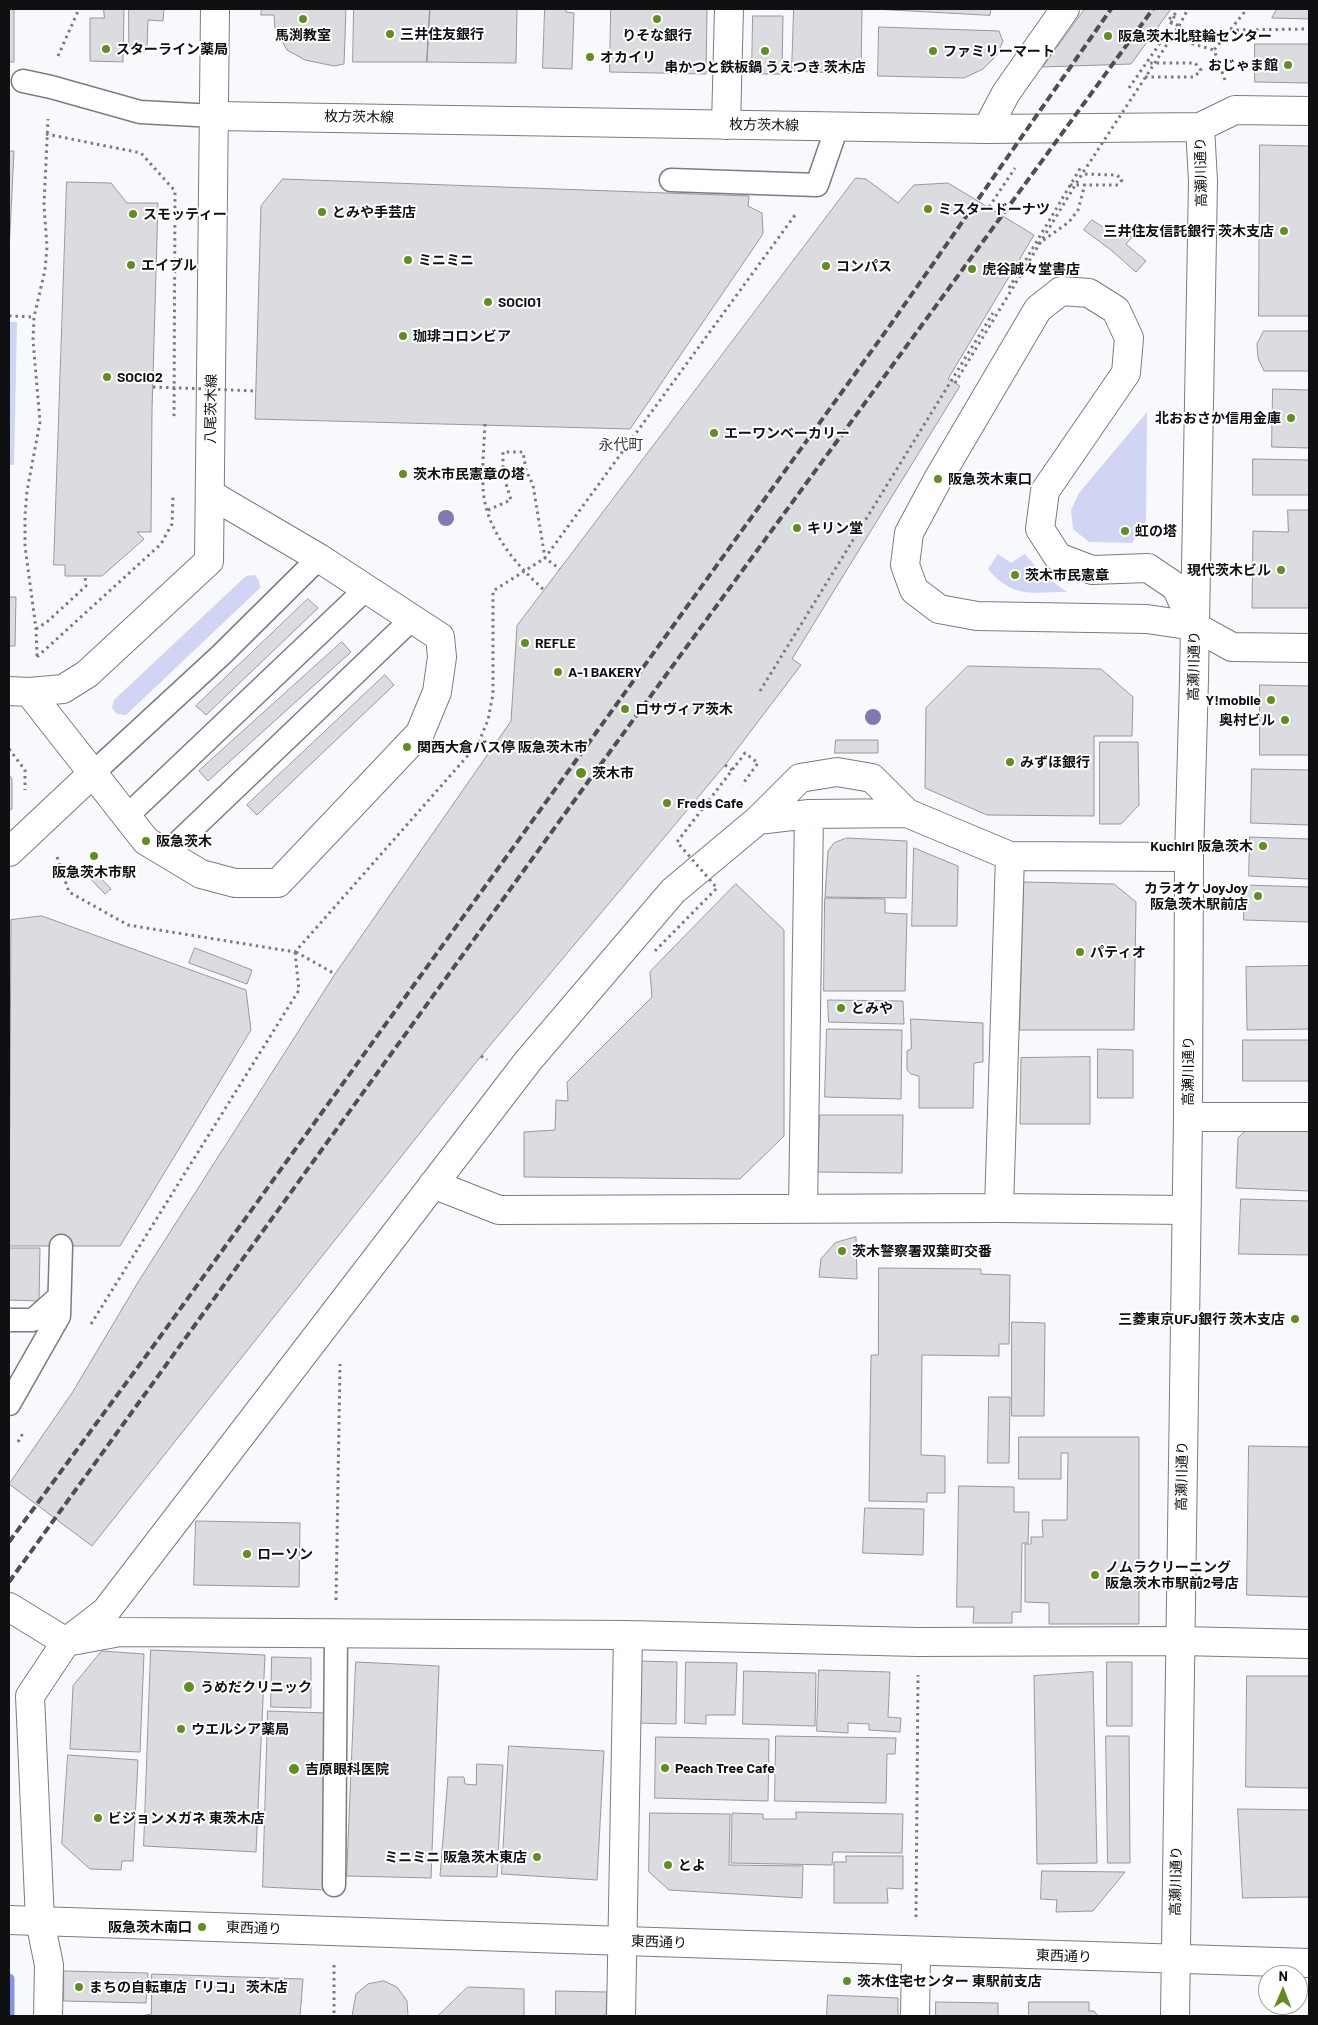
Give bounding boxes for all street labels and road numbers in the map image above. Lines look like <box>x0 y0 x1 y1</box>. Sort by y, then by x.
street label: 枚方茨木線 <box>324 108 394 126</box>
street label: 枚方茨木線 <box>729 116 799 134</box>
street label: 高瀬川通り <box>1192 137 1210 207</box>
street label: 八尾茨木線 <box>202 374 220 444</box>
street label: 高瀬川通り <box>1185 631 1203 701</box>
street label: 高瀬川通り <box>1180 1036 1196 1106</box>
street label: 高瀬川通り <box>1173 1441 1191 1511</box>
street label: 高瀬川通り <box>1167 1846 1185 1916</box>
street label: 東西通り <box>226 1919 282 1937</box>
street label: 東西通り <box>631 1933 687 1951</box>
street label: 東西通り <box>1036 1947 1092 1965</box>

